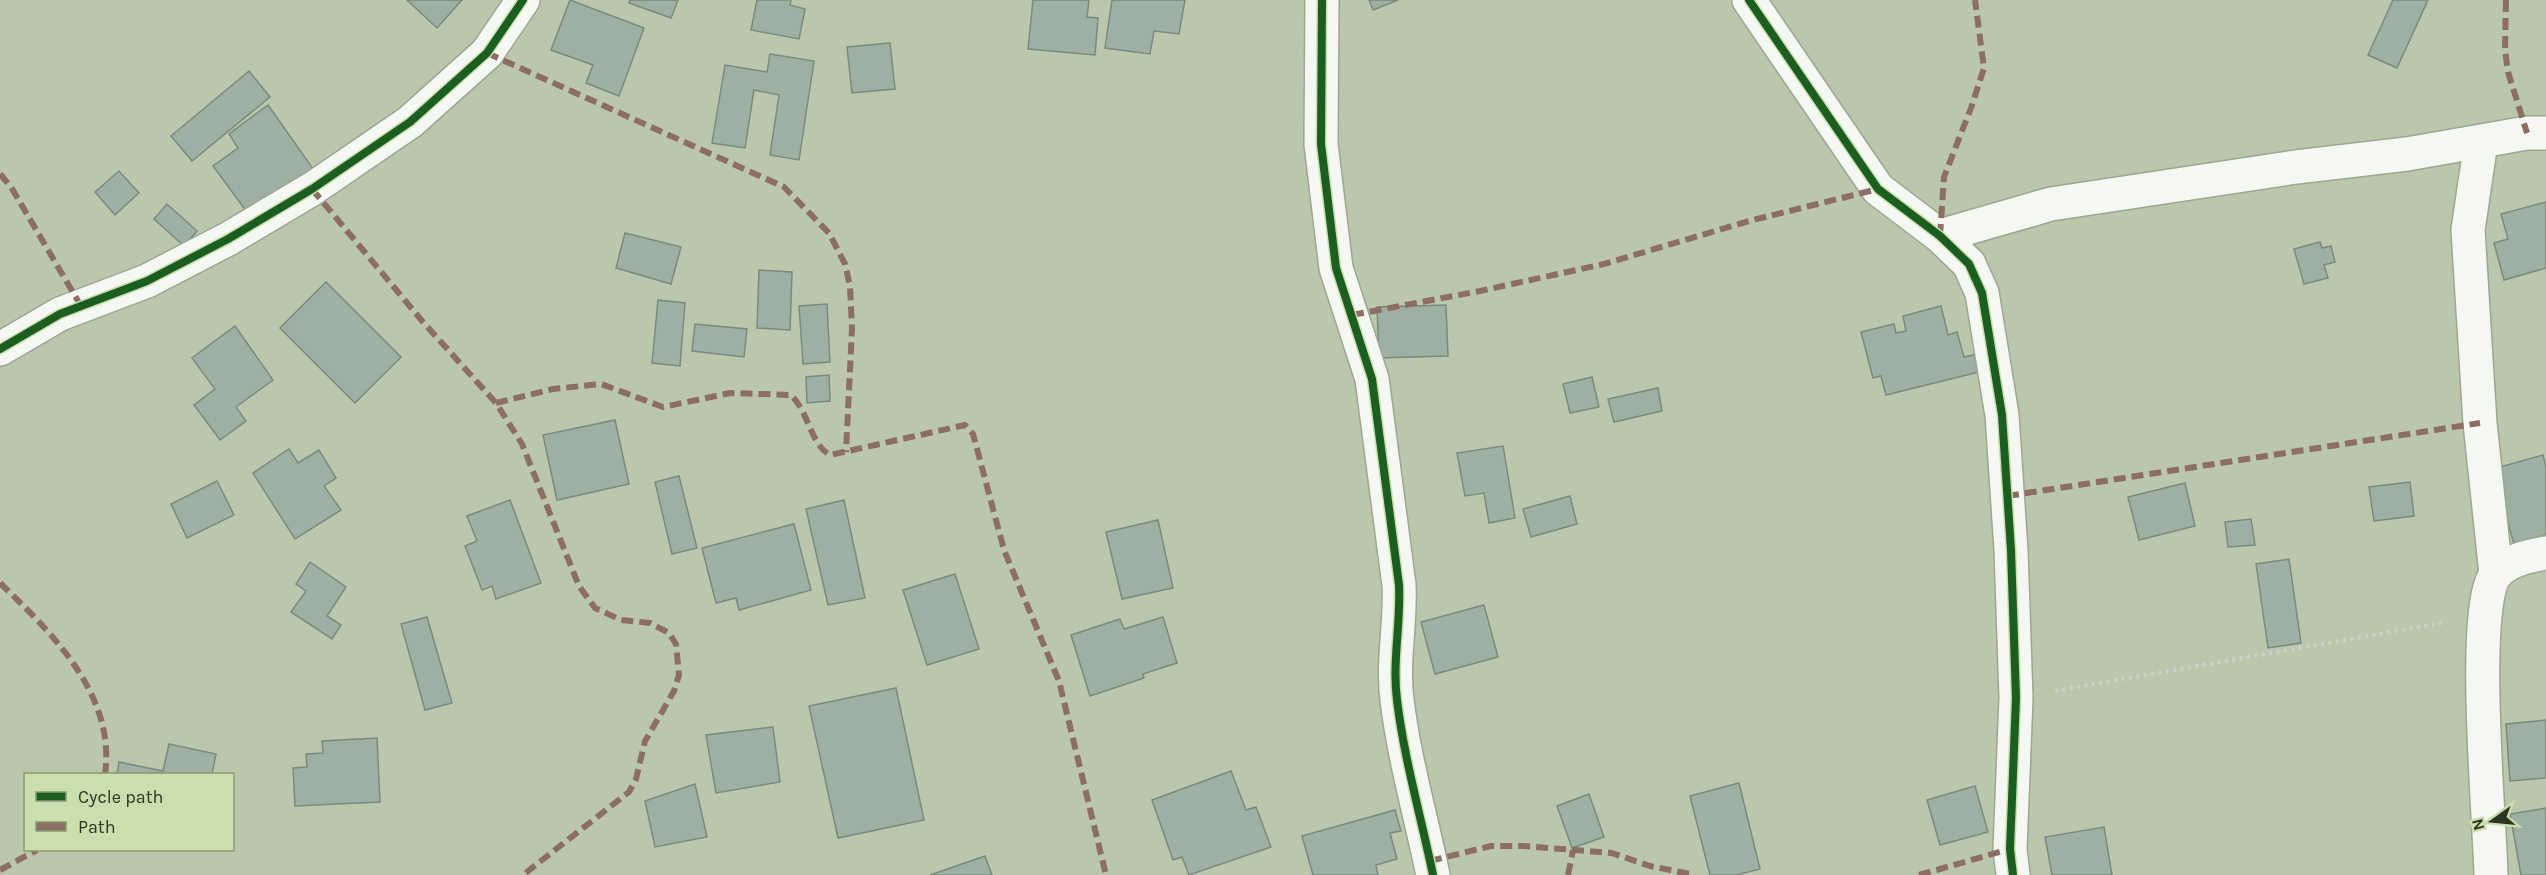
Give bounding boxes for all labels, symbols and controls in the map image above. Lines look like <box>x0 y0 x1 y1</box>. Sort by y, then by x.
legend <box>24 773 234 851</box>
text: Cycle path <box>78 786 163 808</box>
north arrow <box>2462 791 2522 851</box>
text: Path <box>78 816 116 838</box>
text: N <box>2467 817 2489 833</box>

